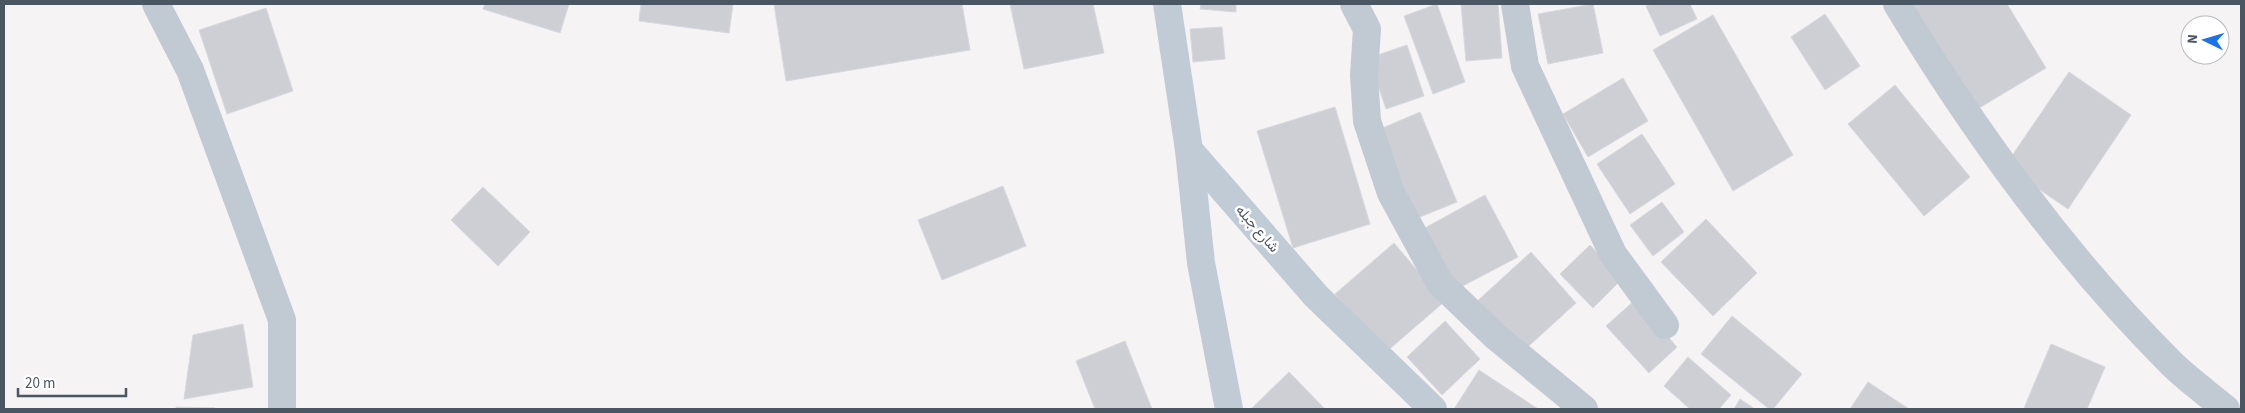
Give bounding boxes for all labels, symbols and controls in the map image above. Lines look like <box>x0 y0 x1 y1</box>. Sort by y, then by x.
north arrow <box>2180 15 2230 65</box>
text: N <box>2183 33 2203 44</box>
street label: شارع جبله <box>1231 201 1283 257</box>
scale bar <box>18 366 125 398</box>
text: 20 m <box>25 373 55 394</box>

